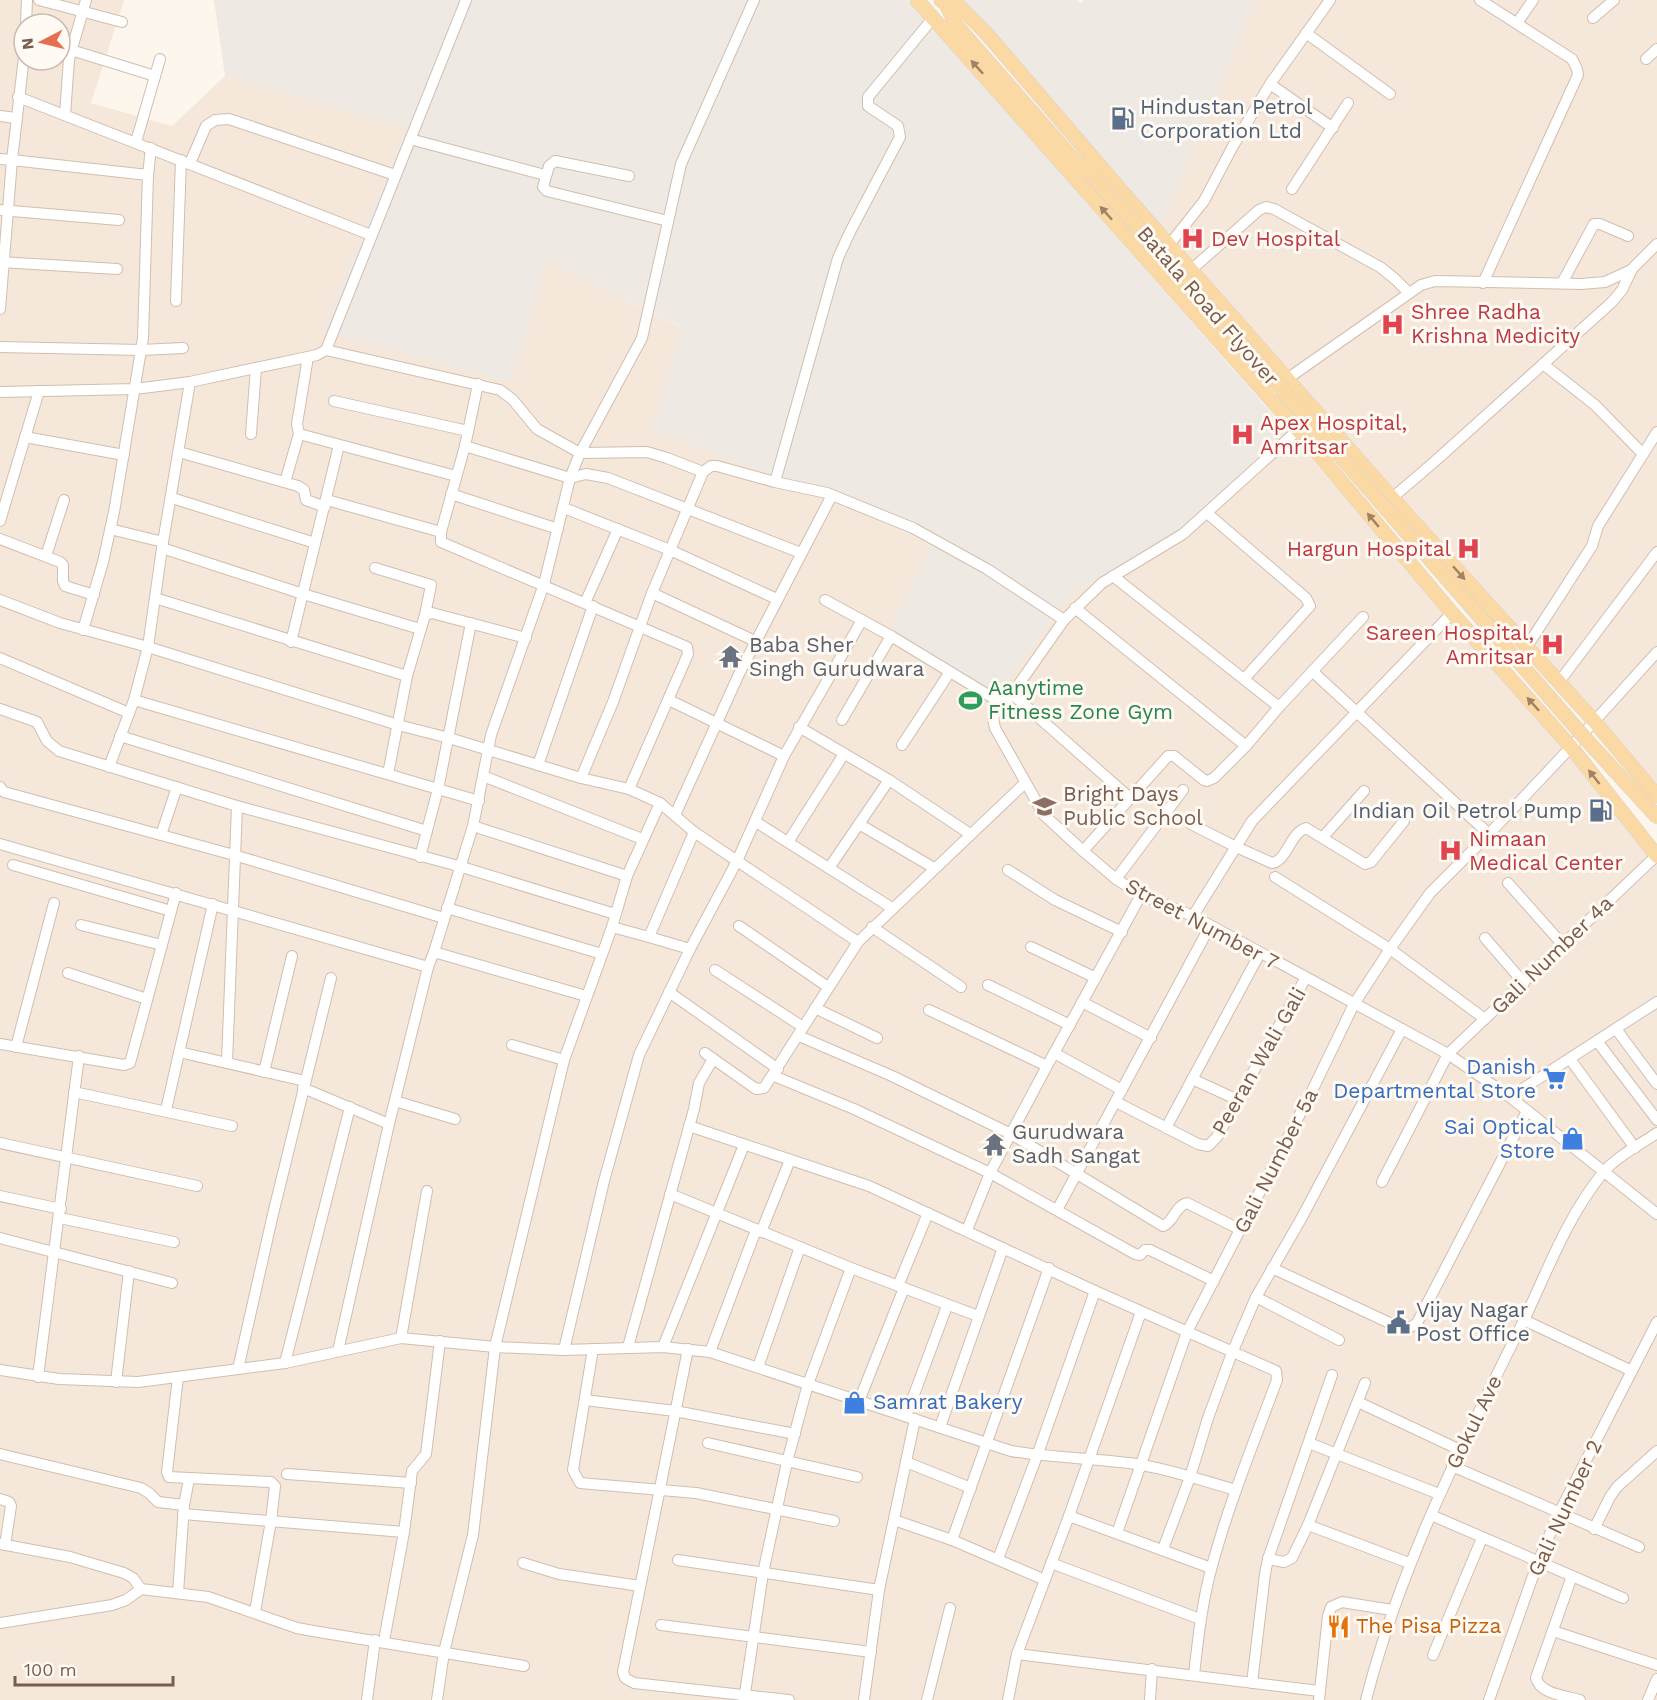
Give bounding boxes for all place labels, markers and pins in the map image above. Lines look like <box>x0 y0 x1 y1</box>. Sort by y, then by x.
place label: Hindustan Petrol Corporation Ltd <box>1140 94 1313 143</box>
fuel station icon: Hindustan Petrol Corporation Ltd <box>1109 106 1135 132</box>
hospital icon: Dev Hospital <box>1180 226 1206 252</box>
place label: Dev Hospital <box>1211 226 1341 251</box>
place label: Shree Radha Krishna Medicity <box>1411 299 1580 348</box>
hospital icon: Shree Radha Krishna Medicity <box>1380 311 1406 337</box>
place label: Apex Hospital, Amritsar <box>1260 410 1407 459</box>
hospital icon: Apex Hospital, Amritsar <box>1229 422 1255 448</box>
place label: Hargun Hospital <box>1287 536 1452 561</box>
hospital icon: Hargun Hospital <box>1456 536 1482 562</box>
place label: Sareen Hospital, Amritsar <box>1366 620 1534 669</box>
place label: Baba Sher Singh Gurudwara <box>749 632 925 681</box>
hospital icon: Sareen Hospital, Amritsar <box>1539 632 1565 658</box>
temple icon: Baba Sher Singh Gurudwara <box>718 644 744 670</box>
place label: Aanytime Fitness Zone Gym <box>988 675 1173 724</box>
sports icon: Aanytime Fitness Zone Gym <box>957 687 983 713</box>
place label: Bright Days Public School <box>1063 781 1203 830</box>
school or university icon: Bright Days Public School <box>1032 793 1058 819</box>
place label: Indian Oil Petrol Pump <box>1352 798 1582 823</box>
fuel station icon: Indian Oil Petrol Pump <box>1587 798 1613 824</box>
place label: Nimaan Medical Center <box>1469 826 1623 875</box>
hospital icon: Nimaan Medical Center <box>1438 838 1464 864</box>
place label: Danish Departmental Store <box>1333 1054 1536 1103</box>
supermarket icon: Danish Departmental Store <box>1541 1066 1567 1092</box>
place label: Sai Optical Store <box>1444 1114 1556 1163</box>
place label: Gurudwara Sadh Sangat <box>1012 1119 1140 1168</box>
shop icon: Sai Optical Store <box>1560 1126 1586 1152</box>
temple icon: Gurudwara Sadh Sangat <box>981 1131 1007 1157</box>
place label: Vijay Nagar Post Office <box>1416 1297 1530 1346</box>
public building icon: Vijay Nagar Post Office <box>1385 1309 1411 1335</box>
shop icon: Samrat Bakery <box>842 1389 868 1415</box>
place label: Samrat Bakery <box>873 1389 1023 1414</box>
restaurant icon: The Pisa Pizza <box>1325 1613 1351 1639</box>
place label: The Pisa Pizza <box>1356 1613 1501 1638</box>

